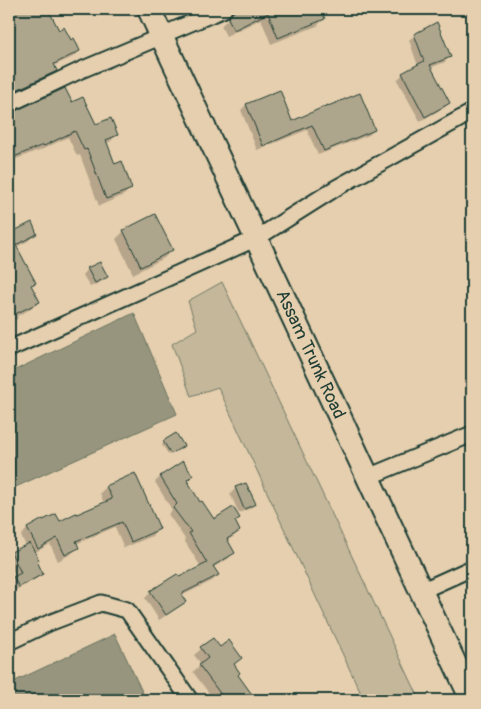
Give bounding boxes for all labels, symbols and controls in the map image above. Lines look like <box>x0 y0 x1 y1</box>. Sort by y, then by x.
street label: Assam Trunk Road <box>271 286 351 422</box>

